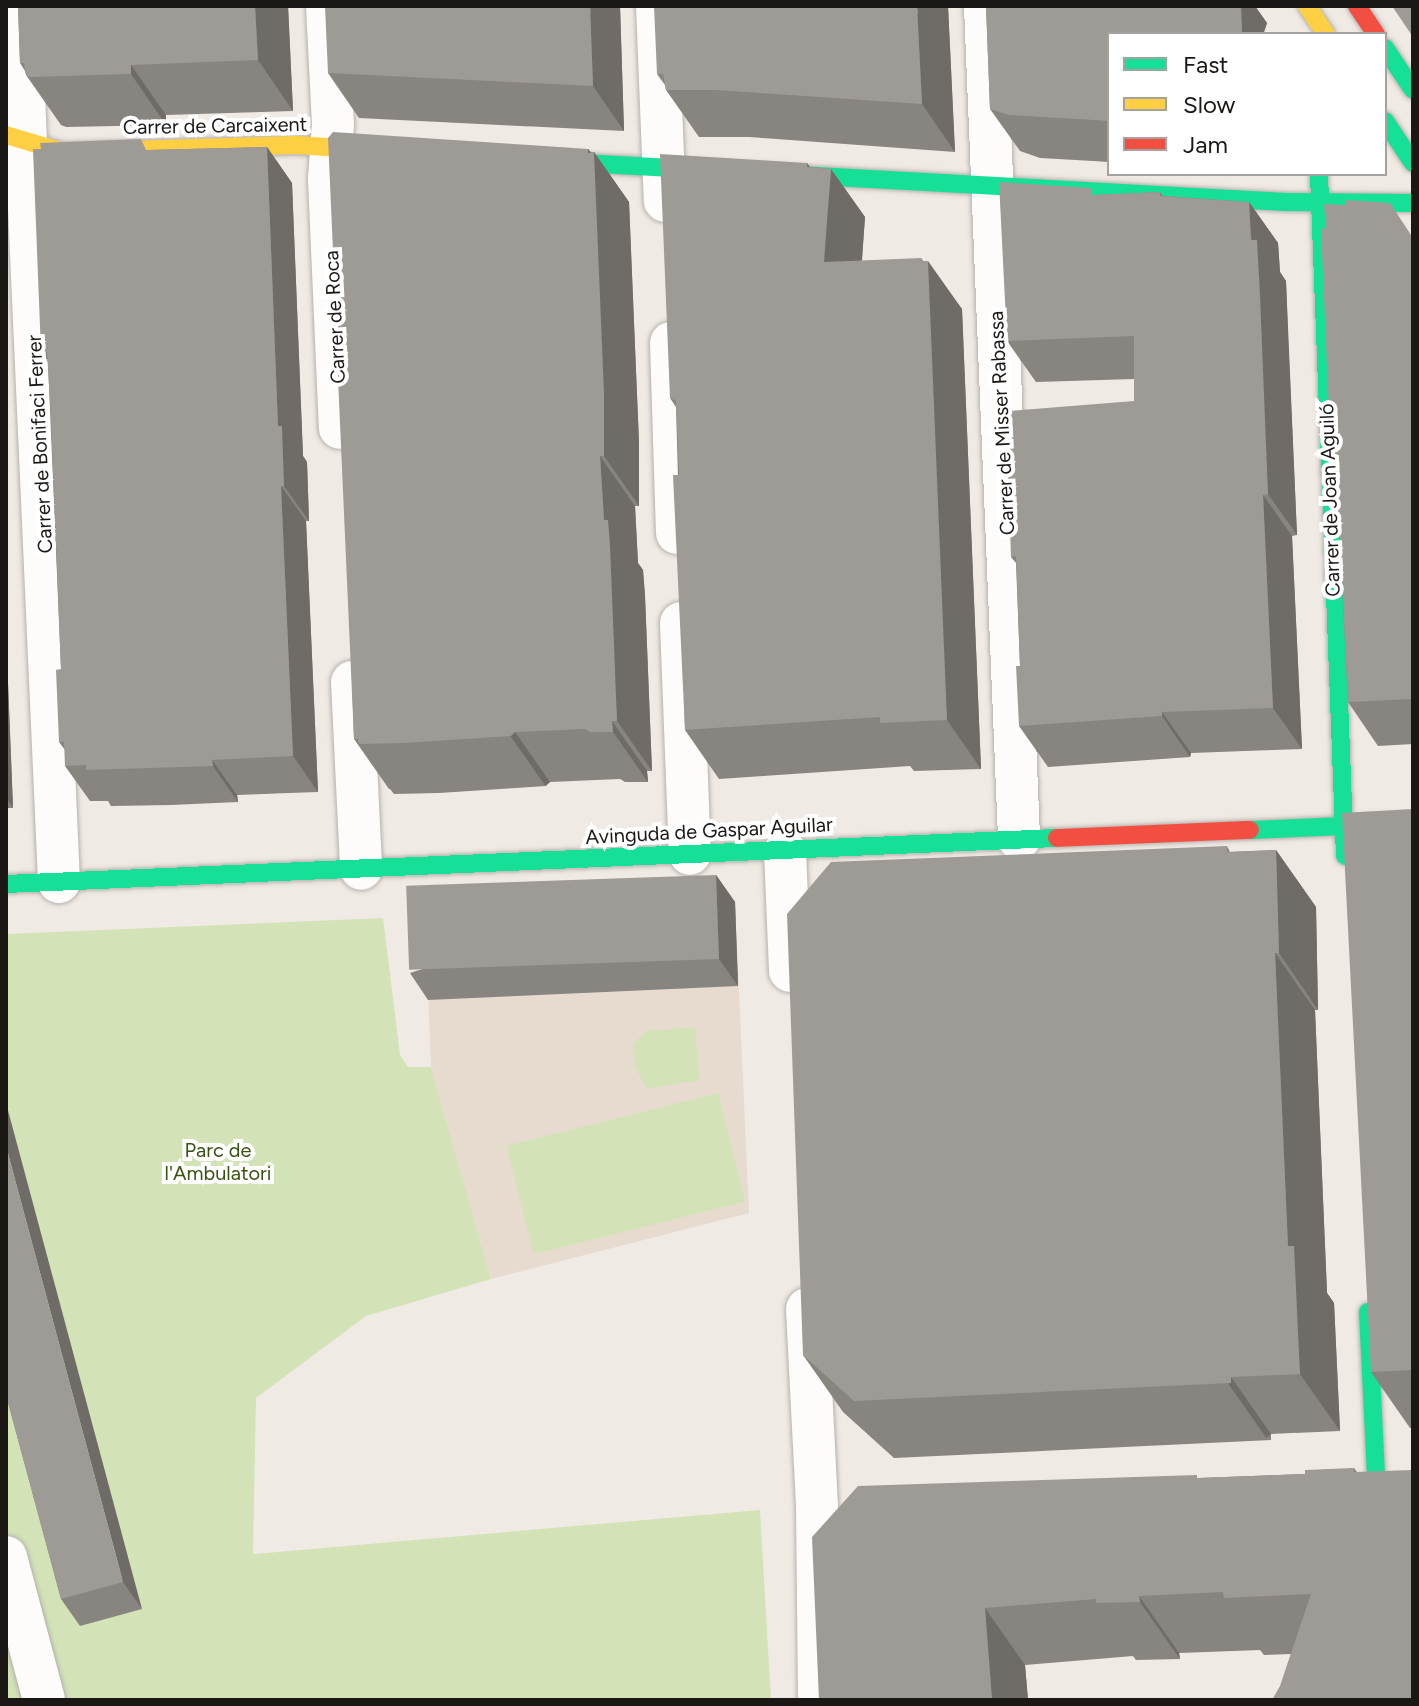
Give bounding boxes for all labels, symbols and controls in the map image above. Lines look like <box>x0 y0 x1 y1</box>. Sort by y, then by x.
legend <box>1107 32 1387 176</box>
text: Fast <box>1183 50 1228 79</box>
text: Slow <box>1183 90 1235 119</box>
street label: Carrer de Carcaixent <box>123 112 307 140</box>
text: Jam <box>1183 130 1228 159</box>
street label: Carrer de Roca <box>320 250 350 384</box>
street label: Carrer de Misser Rabassa <box>984 310 1020 536</box>
street label: Carrer de Bonifaci Ferrer <box>22 334 58 554</box>
street label: Carrer de Joan Aguiló <box>1315 403 1345 597</box>
street label: Avinguda de Gaspar Aguilar <box>585 813 833 849</box>
park label: Parc de l'Ambulatori <box>165 1139 271 1186</box>

